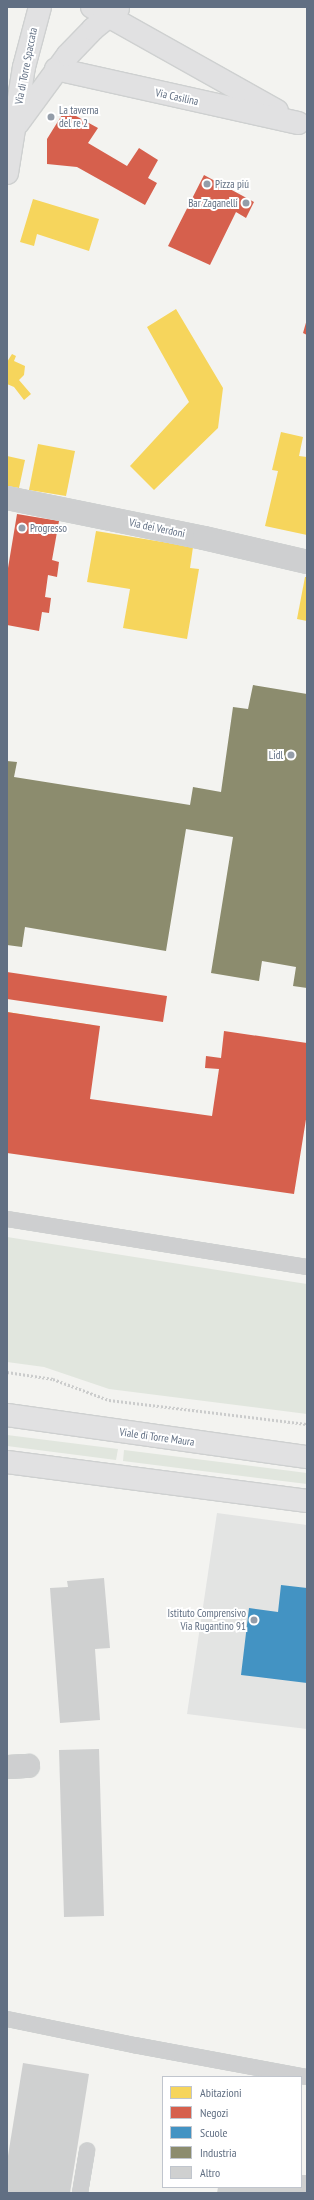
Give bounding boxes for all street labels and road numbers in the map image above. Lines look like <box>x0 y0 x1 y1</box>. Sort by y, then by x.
street label: Via di Torre Spaccata <box>12 26 40 106</box>
street label: Via Casilina <box>154 86 200 108</box>
street label: Via dei Verdoni <box>128 516 186 540</box>
street label: Viale di Torre Maura <box>119 1425 195 1449</box>

